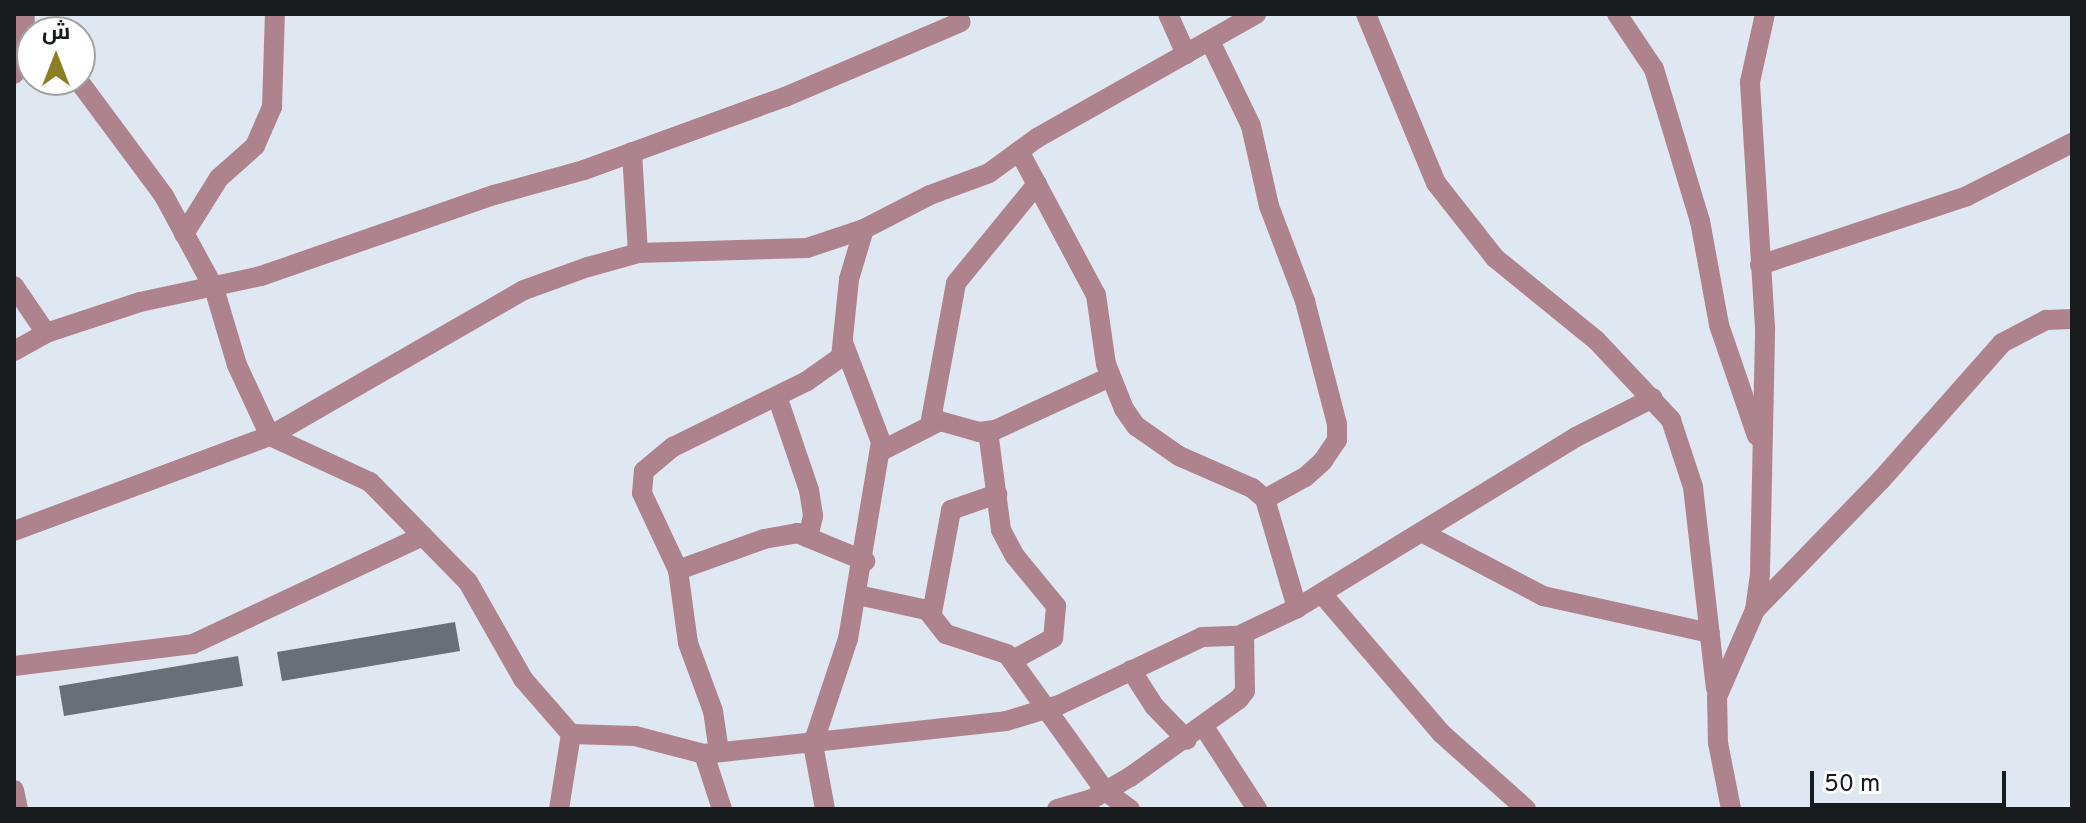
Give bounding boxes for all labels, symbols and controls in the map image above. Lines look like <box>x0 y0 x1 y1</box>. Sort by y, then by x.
north arrow <box>16 16 96 96</box>
text: ش <box>42 20 70 47</box>
scale bar <box>1814 755 2010 805</box>
text: 50 m <box>1824 770 1880 800</box>

